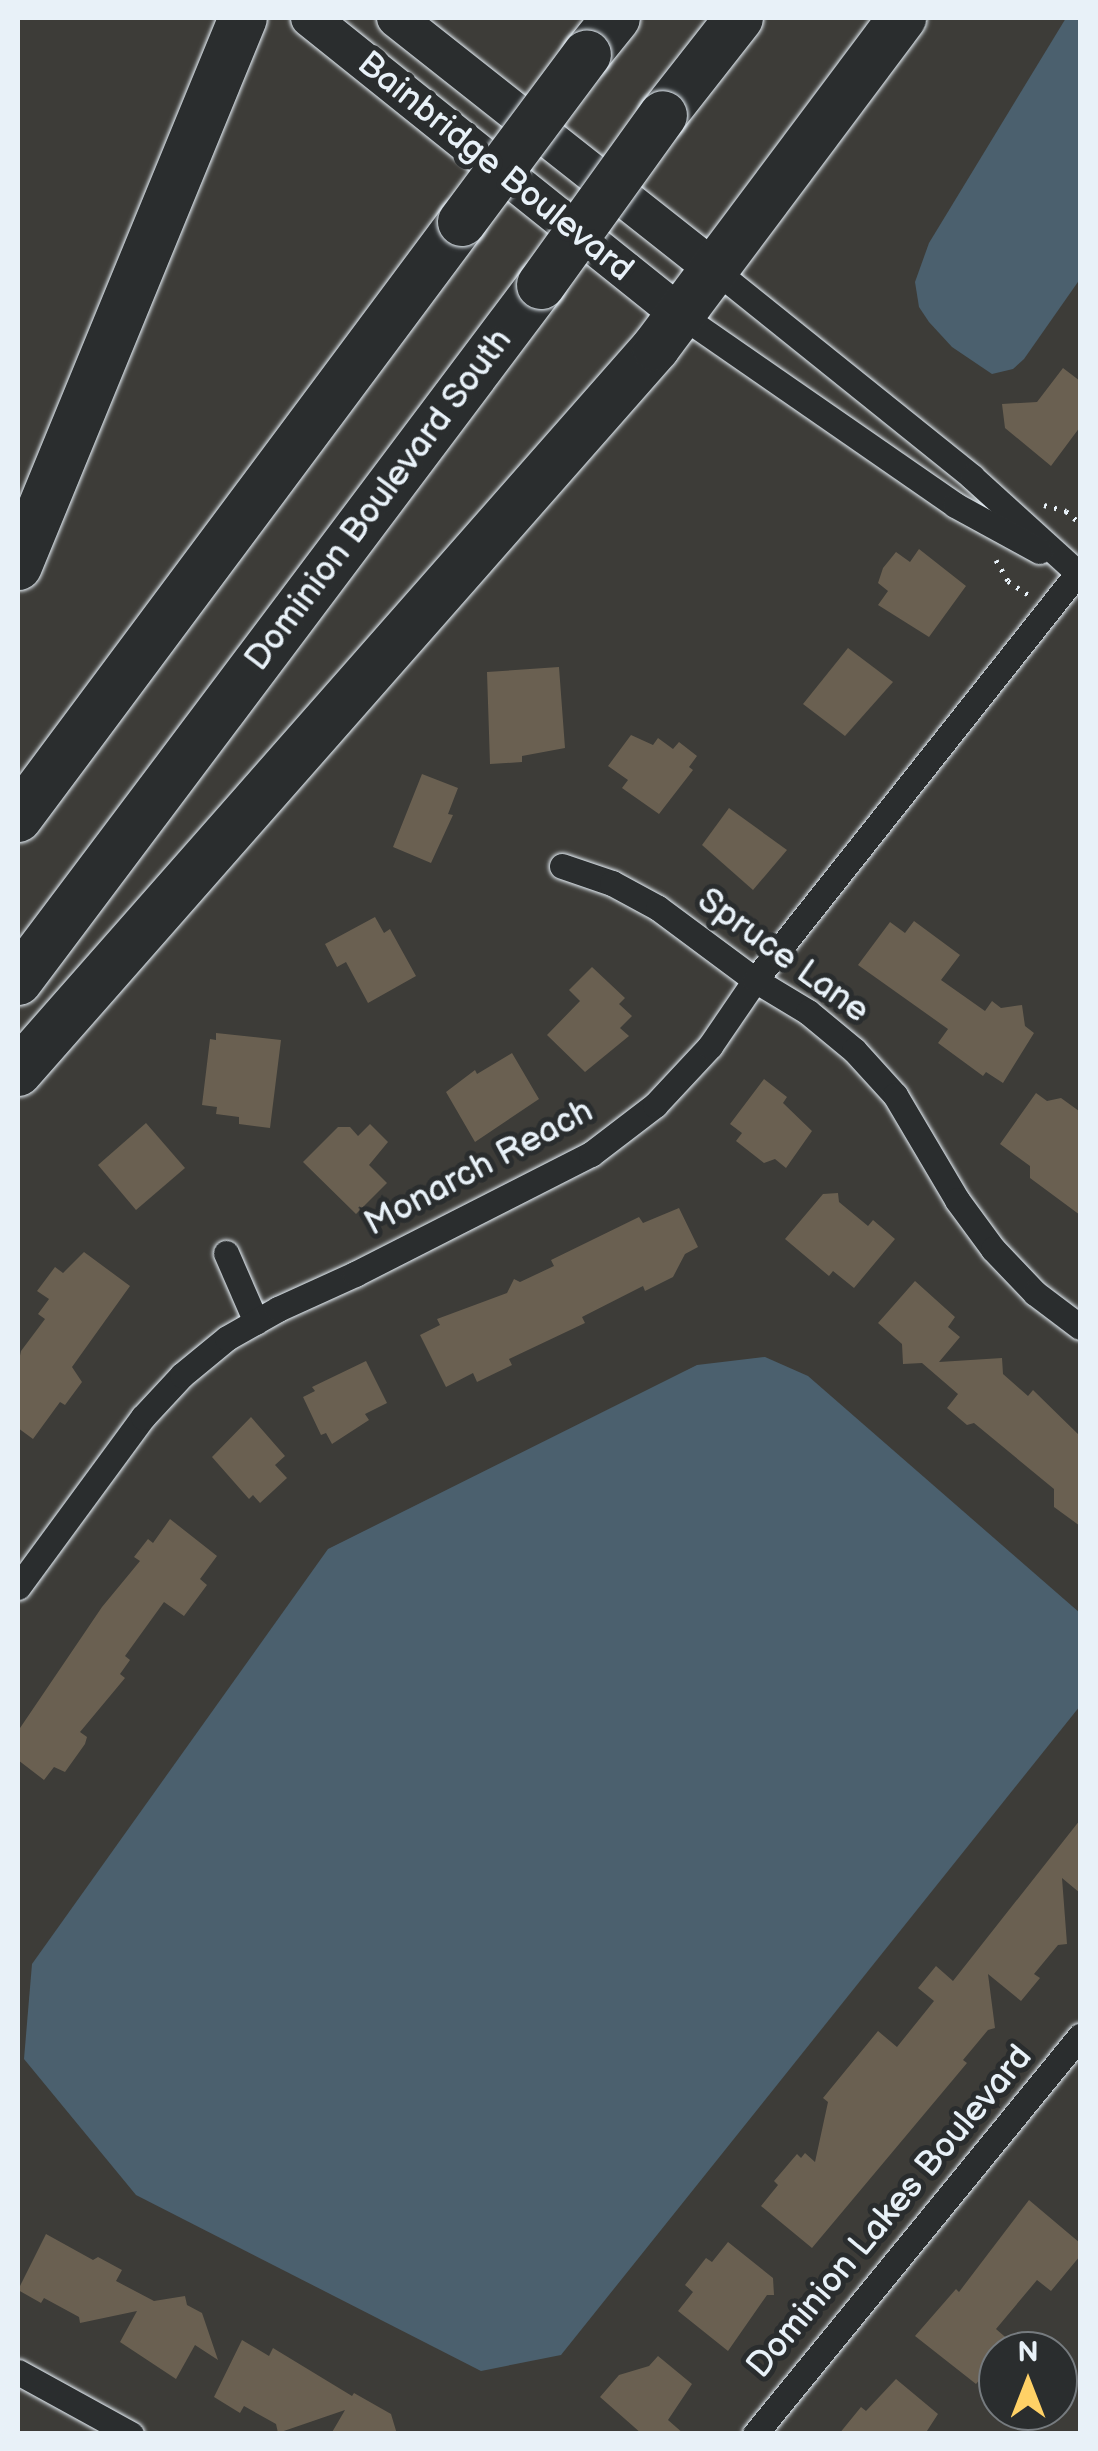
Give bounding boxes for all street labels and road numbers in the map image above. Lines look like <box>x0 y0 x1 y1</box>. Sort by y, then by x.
street label: Bainbridge Boulevard <box>349 43 641 291</box>
street label: Dominion Boulevard South <box>236 320 522 680</box>
street label: Spruce Lane <box>689 880 877 1032</box>
street label: Monarch Reach <box>358 1090 600 1246</box>
street label: Dominion Lakes Boulevard <box>738 2037 1042 2387</box>

